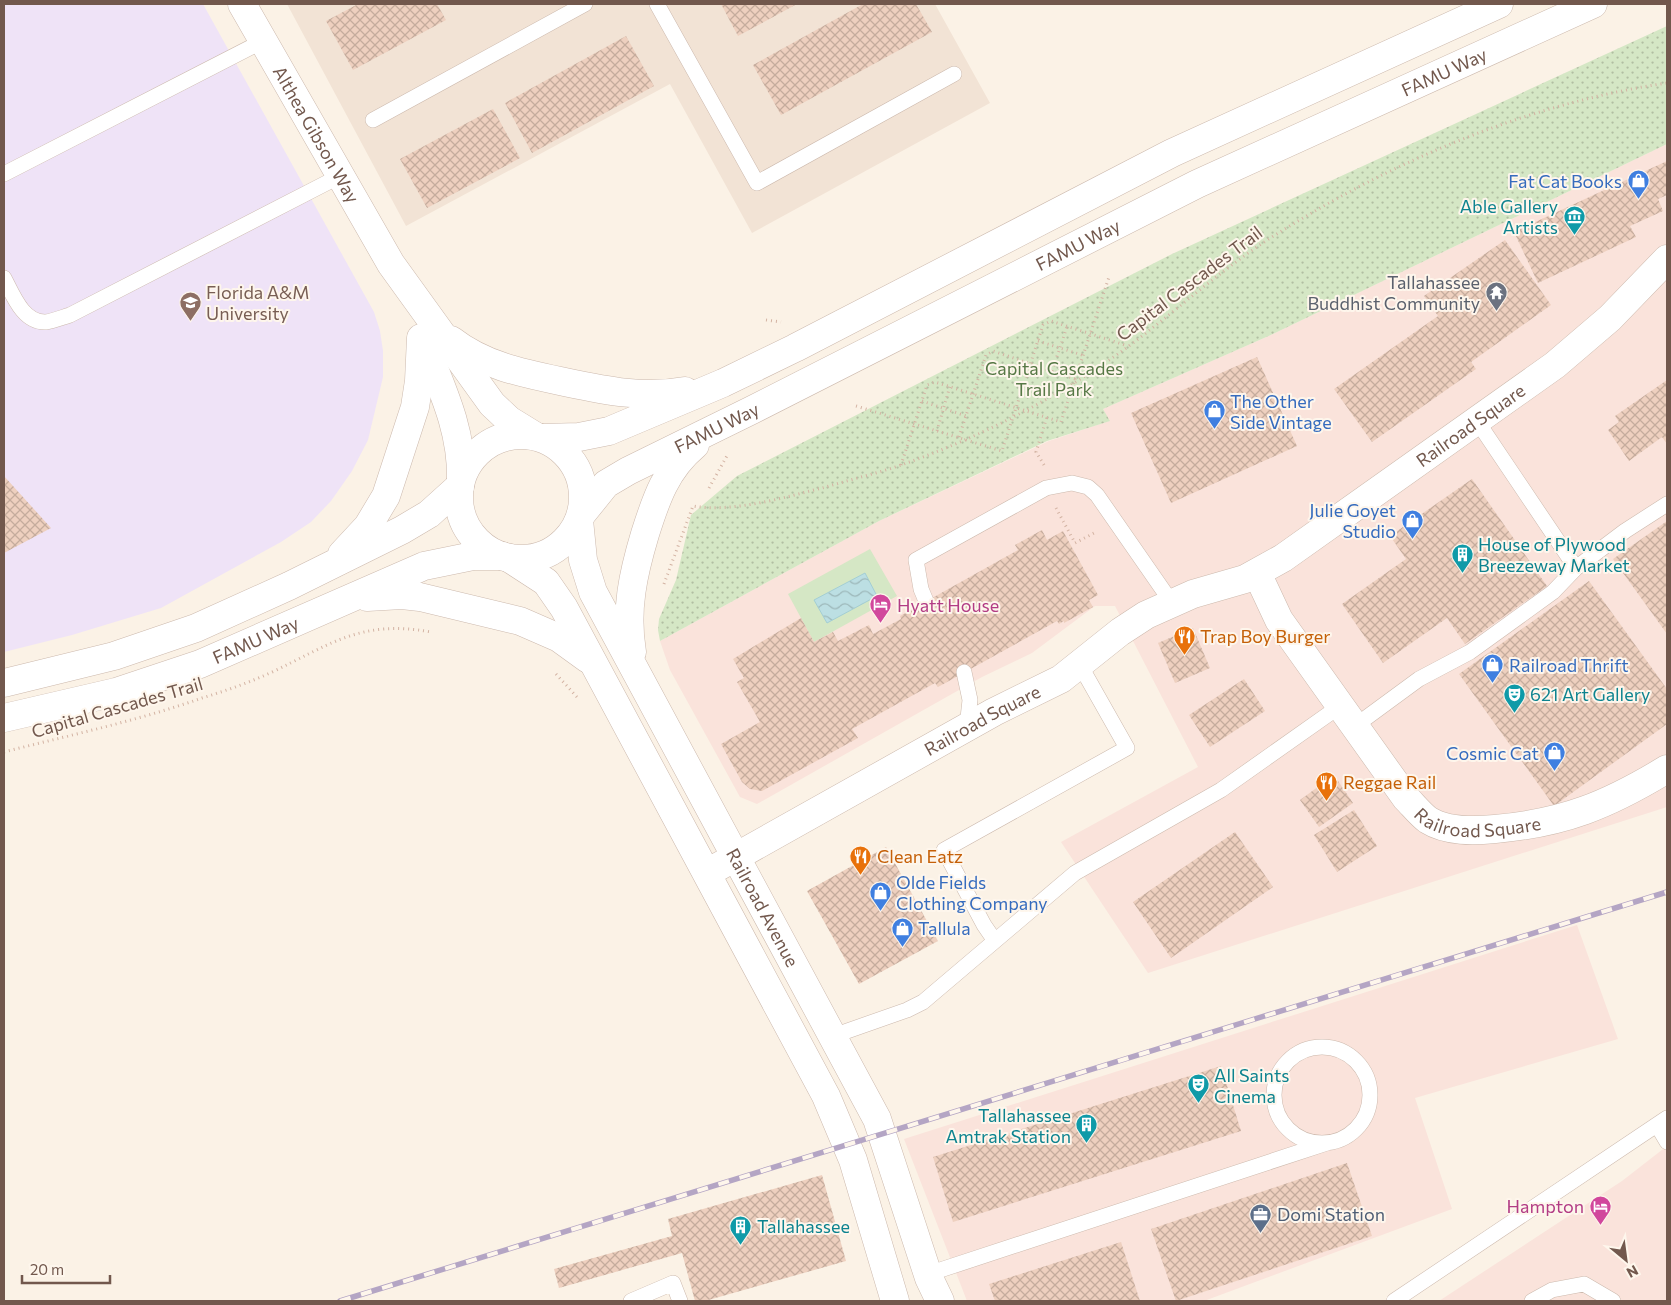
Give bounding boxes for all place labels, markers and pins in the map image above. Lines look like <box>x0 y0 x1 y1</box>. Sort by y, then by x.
shop icon: Fat Cat Books <box>1626 169 1650 200</box>
place label: Fat Cat Books <box>1508 170 1622 192</box>
place label: Able Gallery Artists <box>1460 195 1558 238</box>
museum icon: Able Gallery Artists <box>1562 204 1586 235</box>
place label: Tallahassee Buddhist Community <box>1307 271 1480 314</box>
temple icon: Tallahassee Buddhist Community <box>1484 280 1508 311</box>
place label: Florida A&M University <box>206 281 310 324</box>
school or university icon: Florida A&M University <box>178 290 202 321</box>
place label: The Other Side Vintage <box>1230 390 1332 433</box>
shop icon: The Other Side Vintage <box>1202 399 1226 430</box>
place label: Julie Goyet Studio <box>1309 499 1396 542</box>
shop icon: Julie Goyet Studio <box>1400 508 1424 539</box>
place label: House of Plywood Breezeway Market <box>1478 533 1630 576</box>
building icon: House of Plywood Breezeway Market <box>1450 542 1474 573</box>
hotel icon: Hyatt House <box>869 593 893 624</box>
place label: Hyatt House <box>897 594 999 616</box>
restaurant icon: Trap Boy Burger <box>1172 624 1196 655</box>
place label: Trap Boy Burger <box>1200 625 1331 647</box>
shop icon: Railroad Thrift <box>1481 653 1505 684</box>
place label: Railroad Thrift <box>1509 654 1629 676</box>
theatre icon: 621 Art Gallery <box>1502 682 1526 713</box>
place label: 621 Art Gallery <box>1530 683 1650 705</box>
shop icon: Cosmic Cat <box>1543 741 1567 772</box>
place label: Cosmic Cat <box>1446 742 1539 764</box>
restaurant icon: Reggae Rail <box>1315 770 1339 801</box>
place label: Reggae Rail <box>1343 771 1436 793</box>
restaurant icon: Clean Eatz <box>849 844 873 875</box>
place label: Clean Eatz <box>877 845 963 867</box>
place label: Olde Fields Clothing Company <box>896 871 1048 914</box>
shop icon: Olde Fields Clothing Company <box>868 880 892 911</box>
shop icon: Tallula <box>890 916 914 947</box>
place label: Tallula <box>918 917 971 939</box>
place label: All Saints Cinema <box>1214 1064 1290 1107</box>
theatre icon: All Saints Cinema <box>1186 1073 1210 1104</box>
place label: Tallahassee Amtrak Station <box>946 1104 1071 1147</box>
building icon: Tallahassee Amtrak Station <box>1075 1113 1099 1144</box>
hotel icon: Hampton <box>1588 1194 1612 1225</box>
place label: Hampton <box>1507 1195 1584 1217</box>
office icon: Domi Station <box>1249 1202 1273 1233</box>
place label: Domi Station <box>1277 1203 1385 1225</box>
building icon: Tallahassee <box>729 1214 753 1245</box>
place label: Tallahassee <box>757 1215 850 1237</box>

